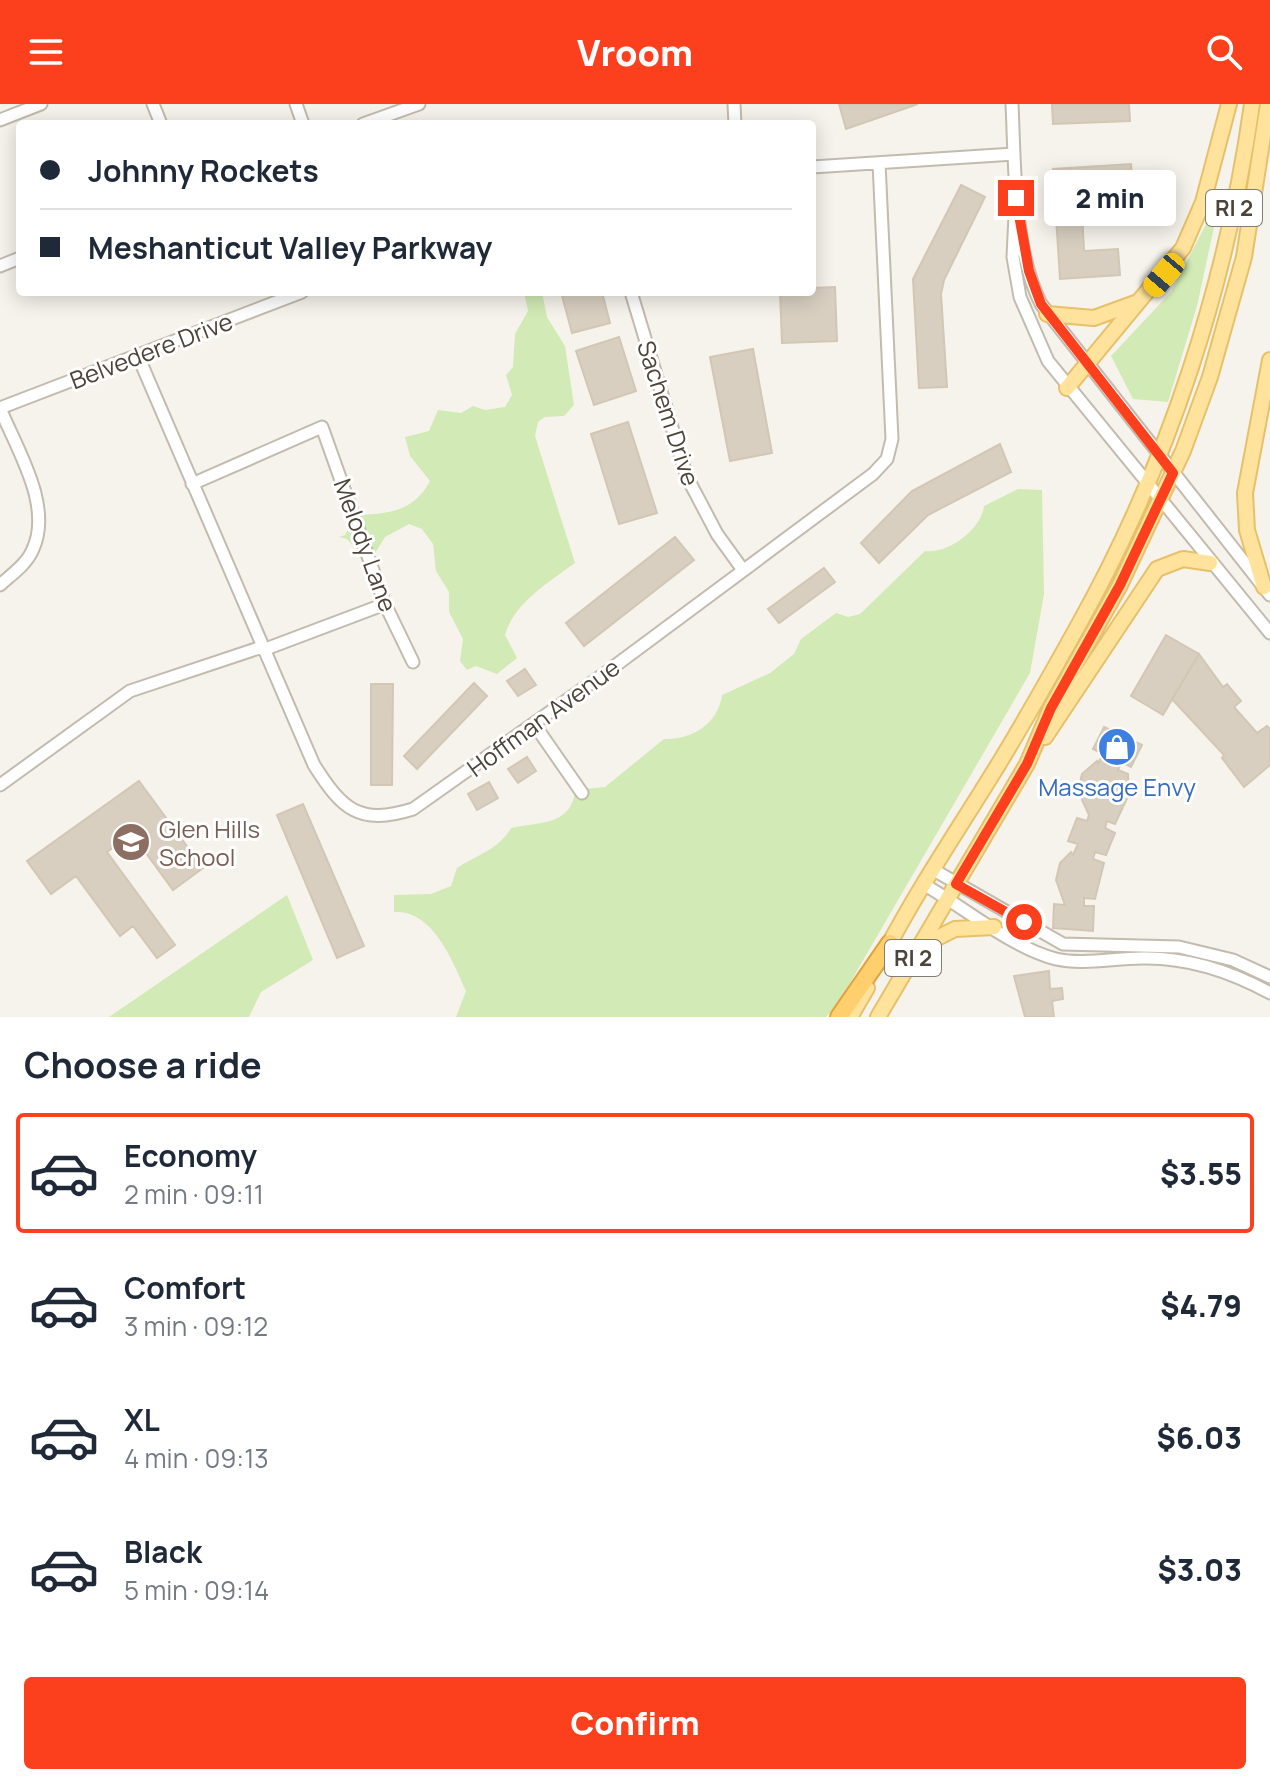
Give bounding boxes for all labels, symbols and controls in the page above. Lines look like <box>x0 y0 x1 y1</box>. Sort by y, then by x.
text: Vroom <box>577 28 693 77</box>
icon: menu <box>24 30 68 74</box>
icon: search <box>1202 30 1246 74</box>
text: Johnny Rockets <box>88 150 319 191</box>
callout: 2 min <box>1044 170 1176 226</box>
route end <box>998 180 1034 216</box>
text: 2 min <box>1076 180 1144 216</box>
road number: RI 2 <box>1206 190 1262 226</box>
text: Meshanticut Valley Parkway <box>88 227 492 268</box>
car <box>1139 249 1189 301</box>
street label: Belvedere Drive <box>65 304 237 396</box>
street label: Sachem Drive <box>630 336 708 490</box>
street label: Melody Lane <box>327 474 405 616</box>
street label: Hoffman Avenue <box>460 650 626 784</box>
shop icon: Massage Envy <box>1096 726 1138 768</box>
place label: Massage Envy <box>1038 770 1196 803</box>
place label: Glen Hills School <box>159 812 260 873</box>
school or university icon: Glen Hills School <box>110 821 152 863</box>
route start <box>1006 904 1042 940</box>
road number: RI 2 <box>885 940 941 976</box>
text: Choose a ride <box>24 1040 262 1089</box>
text: Economy <box>124 1135 257 1176</box>
icon: car <box>28 1137 100 1209</box>
text: $3.55 <box>1160 1153 1242 1194</box>
text: 2 min · 09:11 <box>124 1176 264 1212</box>
text: Comfort <box>124 1267 246 1308</box>
icon: car <box>28 1269 100 1341</box>
text: $4.79 <box>1160 1285 1242 1326</box>
text: 3 min · 09:12 <box>124 1308 268 1344</box>
text: XL <box>124 1399 160 1440</box>
icon: car <box>28 1401 100 1473</box>
text: $6.03 <box>1157 1417 1242 1458</box>
text: 4 min · 09:13 <box>124 1440 269 1476</box>
text: Black <box>124 1531 202 1572</box>
icon: car <box>28 1533 100 1605</box>
text: $3.03 <box>1157 1549 1242 1590</box>
text: 5 min · 09:14 <box>124 1572 269 1608</box>
button: Confirm <box>24 1677 1246 1769</box>

